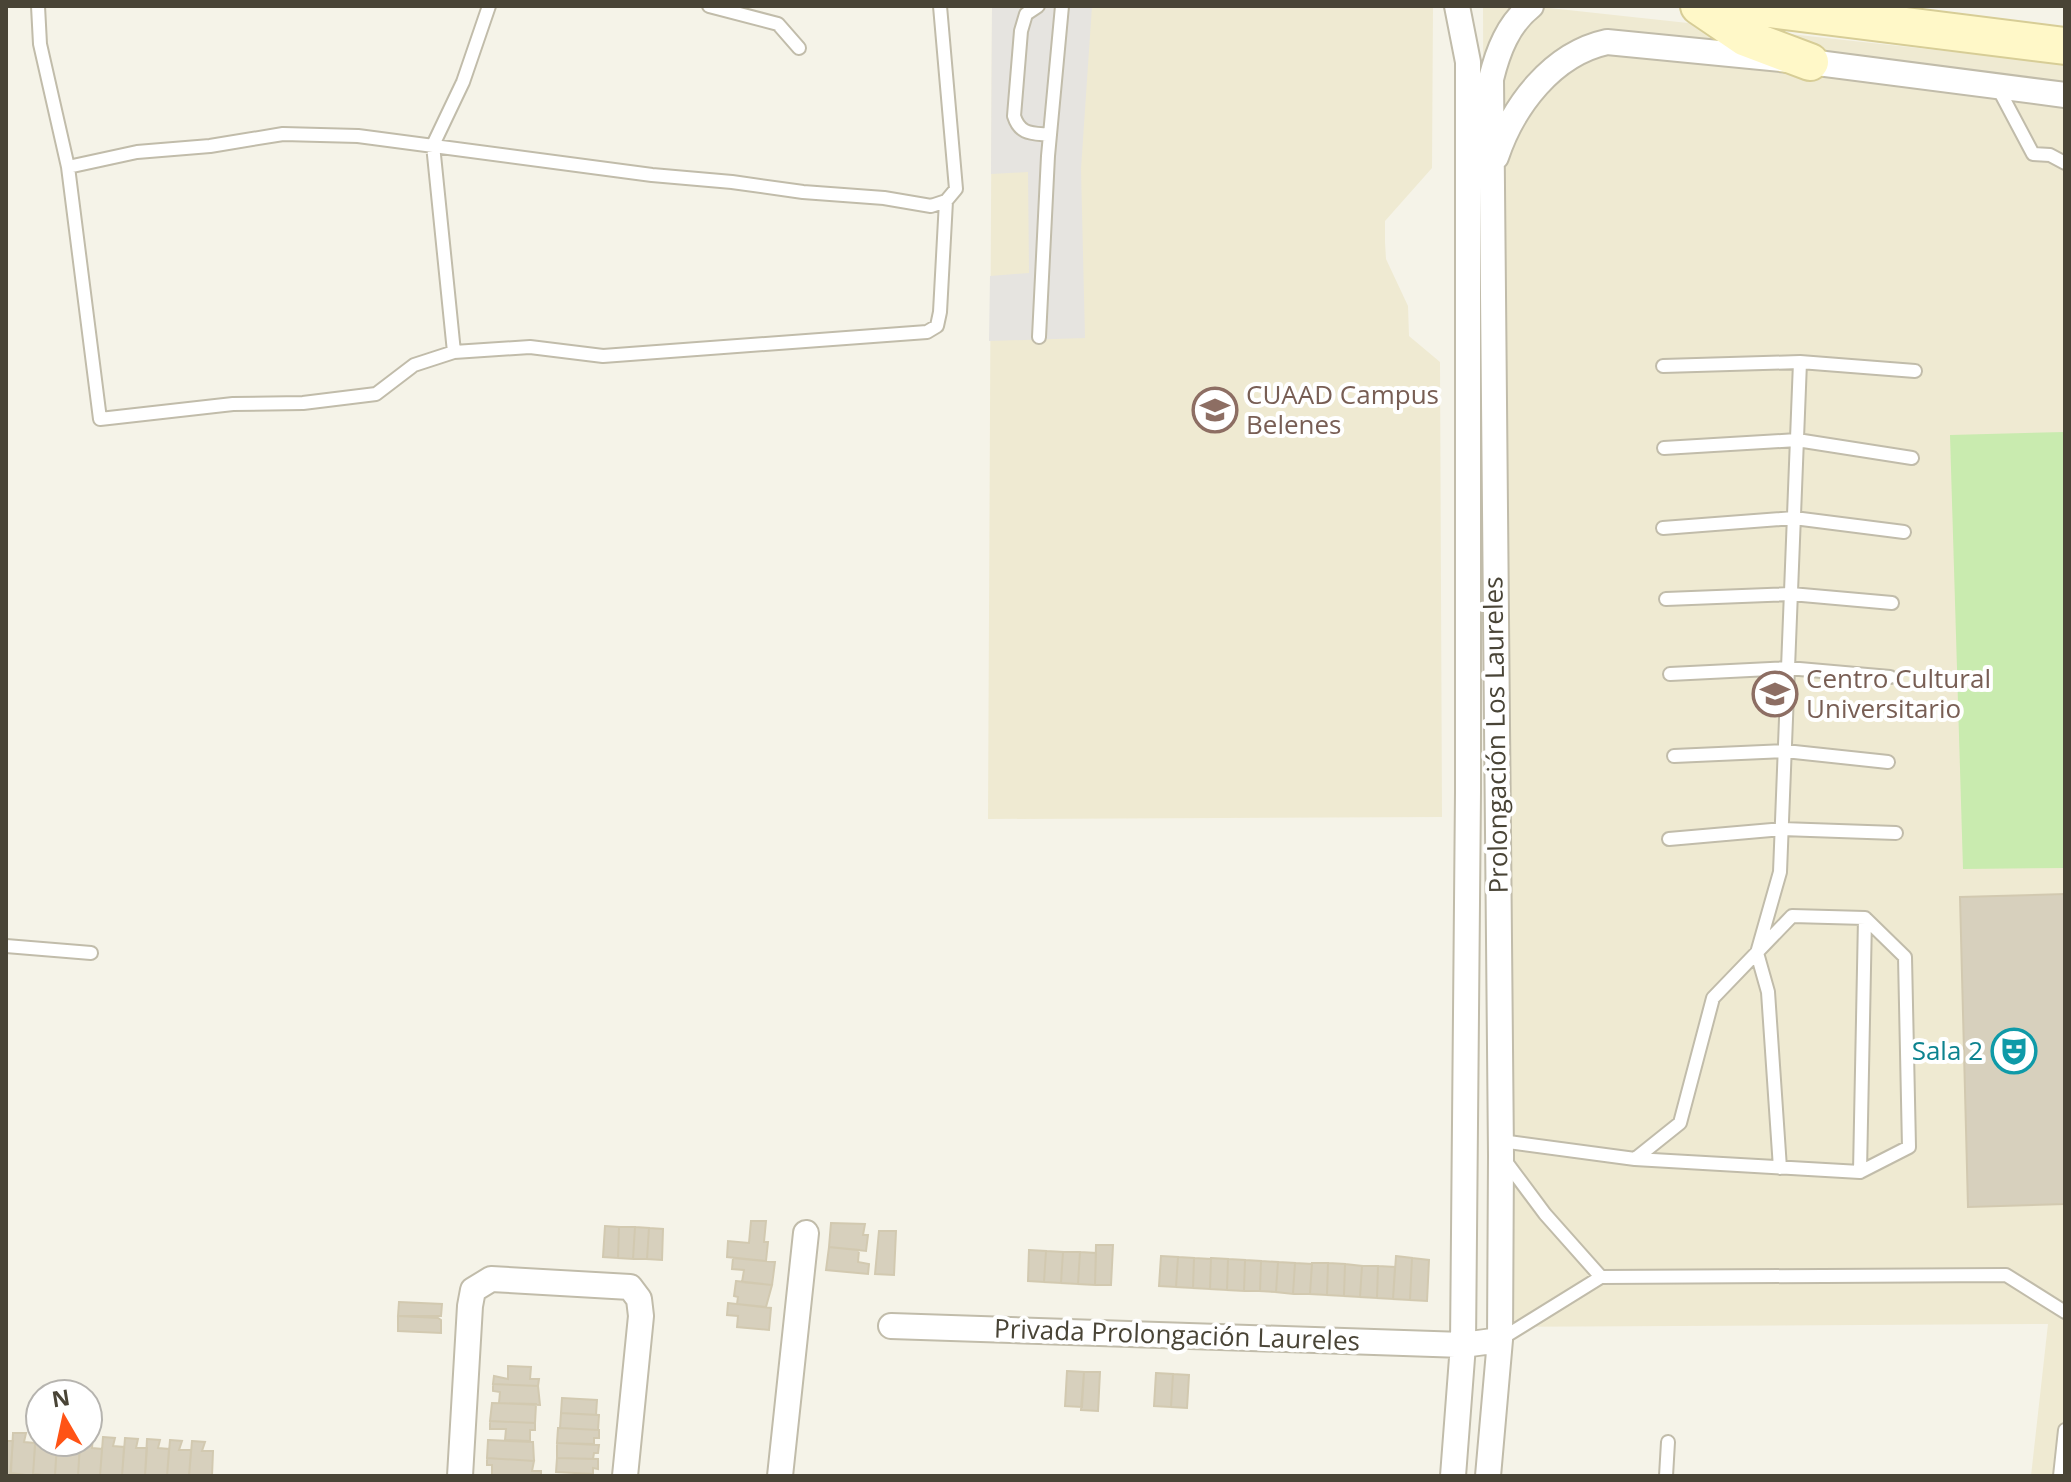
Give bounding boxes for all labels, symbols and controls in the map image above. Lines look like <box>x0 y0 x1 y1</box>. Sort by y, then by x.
place label: CUAAD Campus Belenes <box>1246 376 1439 442</box>
school or university icon: CUAAD Campus Belenes <box>1191 386 1239 434</box>
street label: Prolongación Los Laureles <box>1474 576 1516 894</box>
place label: Centro Cultural Universitario <box>1806 660 1991 726</box>
school or university icon: Centro Cultural Universitario <box>1751 670 1799 718</box>
theatre icon: Sala 2 <box>1990 1027 2038 1075</box>
place label: Sala 2 <box>1912 1032 1983 1068</box>
street label: Privada Prolongación Laureles <box>993 1310 1361 1358</box>
north arrow <box>24 1378 104 1458</box>
text: N <box>50 1381 72 1413</box>

